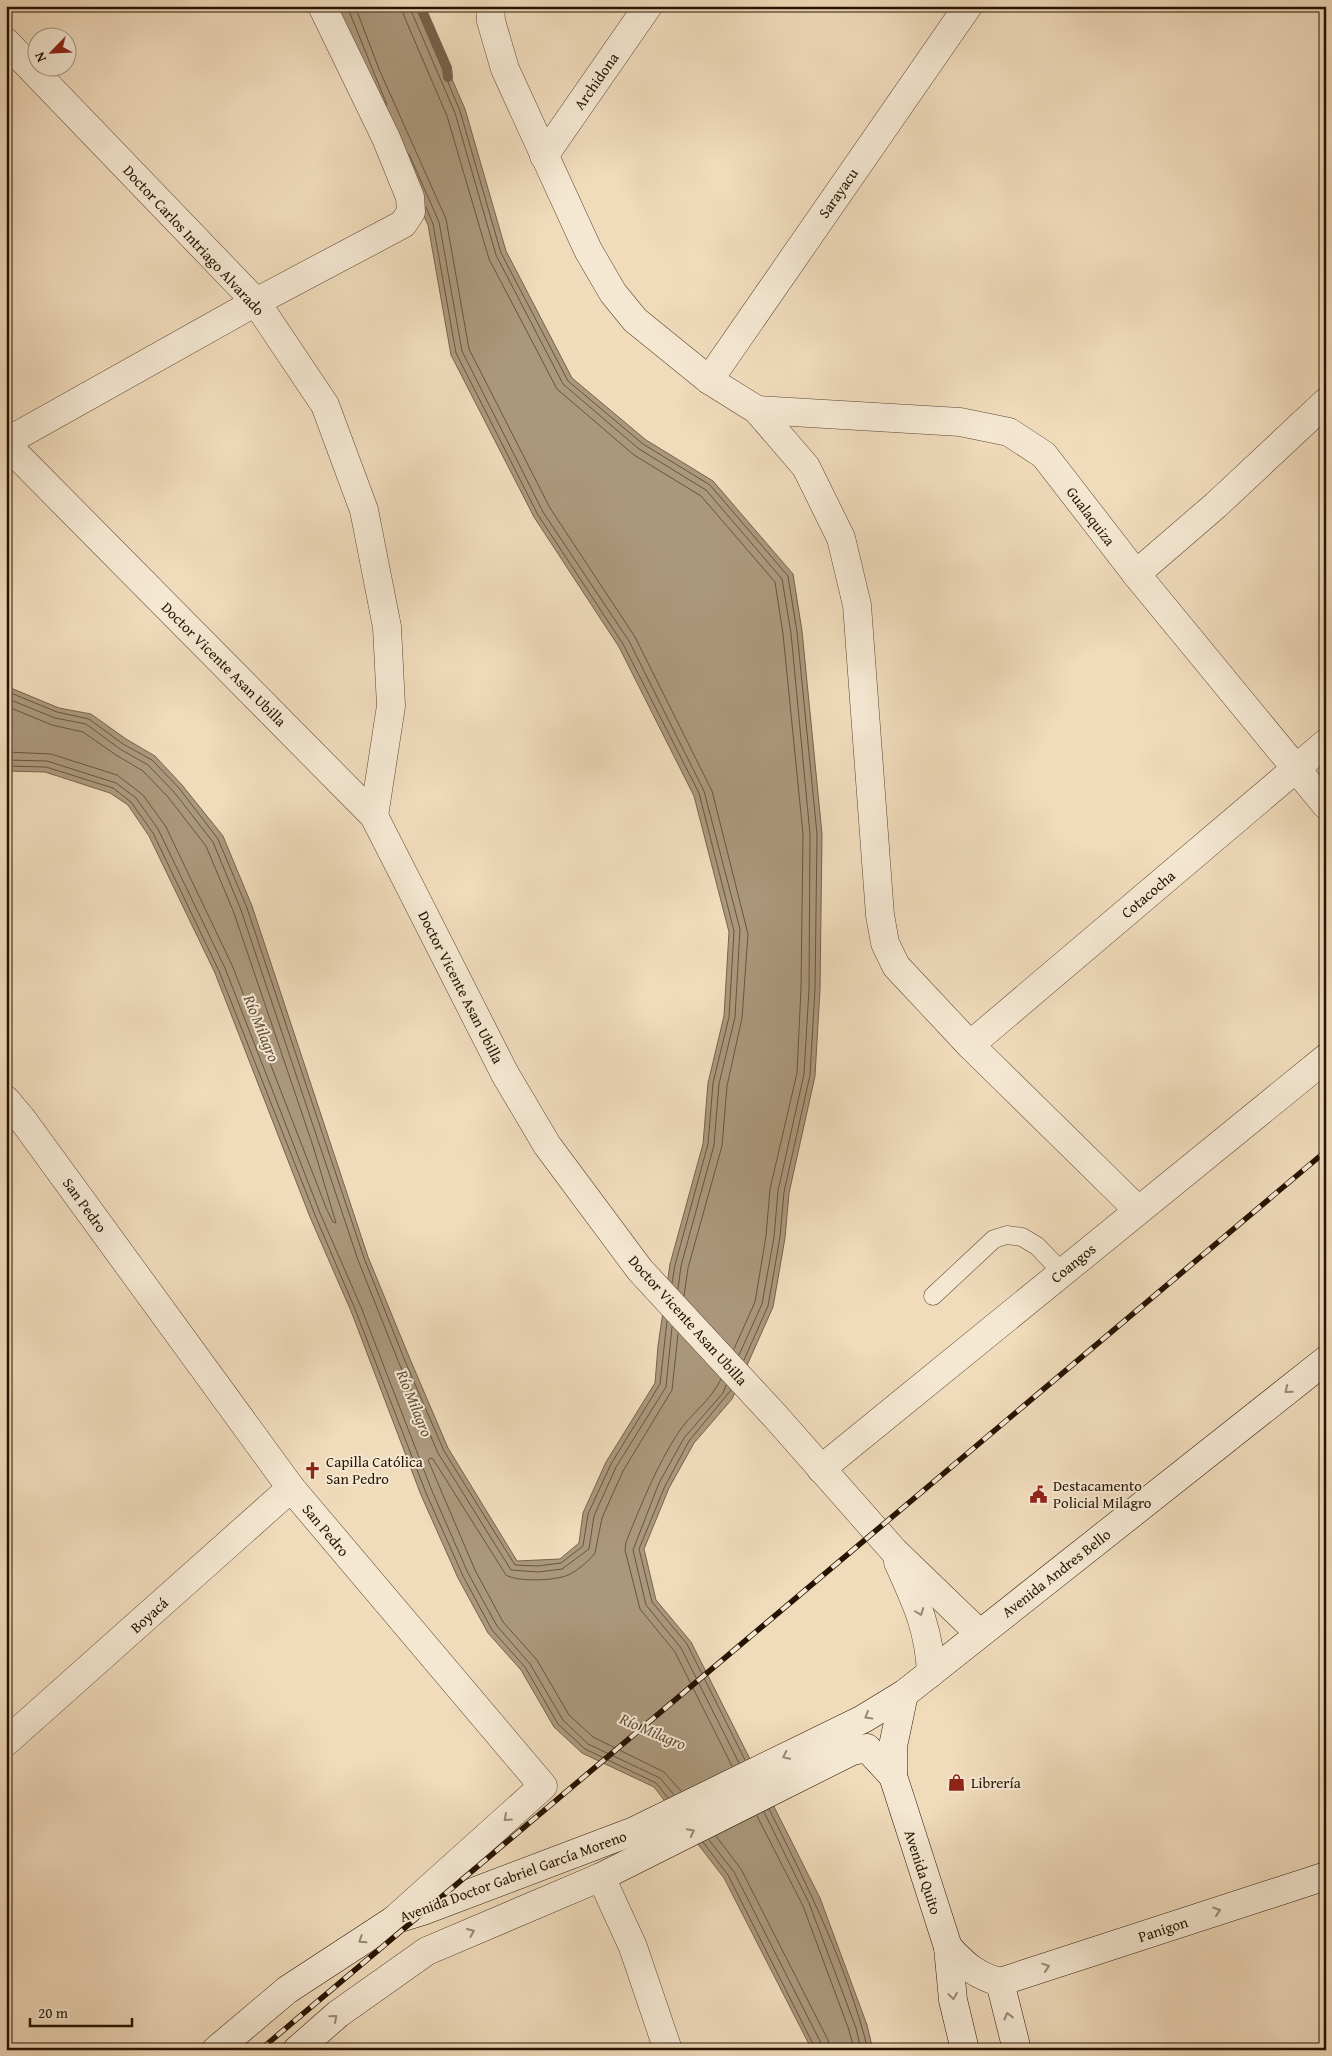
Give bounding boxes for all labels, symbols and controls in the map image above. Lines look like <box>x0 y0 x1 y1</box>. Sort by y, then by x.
north arrow <box>28 28 78 78</box>
text: N <box>29 48 51 66</box>
street label: Archidona <box>569 48 623 114</box>
street label: Doctor Carlos Intriago Alvarado <box>118 160 270 320</box>
street label: Sarayacu <box>813 163 863 222</box>
street label: Gualaquiza <box>1062 482 1120 550</box>
street label: Doctor Vicente Asan Ubilla <box>157 597 291 731</box>
street label: Cotacocha <box>1117 865 1179 923</box>
street label: Doctor Vicente Asan Ubilla <box>413 907 509 1067</box>
water label: Río Milagro <box>237 990 286 1065</box>
street label: San Pedro <box>58 1173 112 1237</box>
street label: Coangos <box>1046 1238 1100 1288</box>
street label: Doctor Vicente Asan Ubilla <box>624 1250 752 1390</box>
water label: Río Milagro <box>390 1365 439 1440</box>
one-way arrow <box>1285 1385 1294 1393</box>
place label: Capilla Católica San Pedro <box>326 1451 423 1489</box>
church icon: Capilla Católica San Pedro <box>302 1460 322 1480</box>
place label: Destacamento Policial Milagro <box>1053 1475 1152 1513</box>
public building icon: Destacamento Policial Milagro <box>1029 1484 1049 1504</box>
street label: San Pedro <box>298 1499 354 1561</box>
street label: Avenida Andres Bello <box>997 1524 1115 1622</box>
street label: Boyacá <box>126 1592 172 1638</box>
one-way arrow <box>914 1607 924 1616</box>
water label: Río Milagro <box>615 1706 690 1756</box>
one-way arrow <box>864 1710 873 1720</box>
one-way arrow <box>782 1750 791 1760</box>
shop icon: Librería <box>947 1772 967 1792</box>
place label: Librería <box>971 1772 1021 1793</box>
one-way arrow <box>503 1812 512 1821</box>
street label: Avenida Doctor Gabriel García Moreno <box>397 1825 630 1927</box>
street label: Avenida Quito <box>899 1827 947 1917</box>
one-way arrow <box>686 1828 695 1838</box>
one-way arrow <box>1212 1907 1221 1917</box>
street label: Panigon <box>1135 1911 1191 1947</box>
one-way arrow <box>466 1928 475 1939</box>
one-way arrow <box>359 1934 368 1943</box>
one-way arrow <box>1041 1963 1050 1973</box>
one-way arrow <box>948 1991 958 2000</box>
scale bar <box>30 1996 132 2028</box>
text: 20 m <box>38 2002 69 2023</box>
one-way arrow <box>1003 2011 1014 2020</box>
one-way arrow <box>328 2015 337 2024</box>

